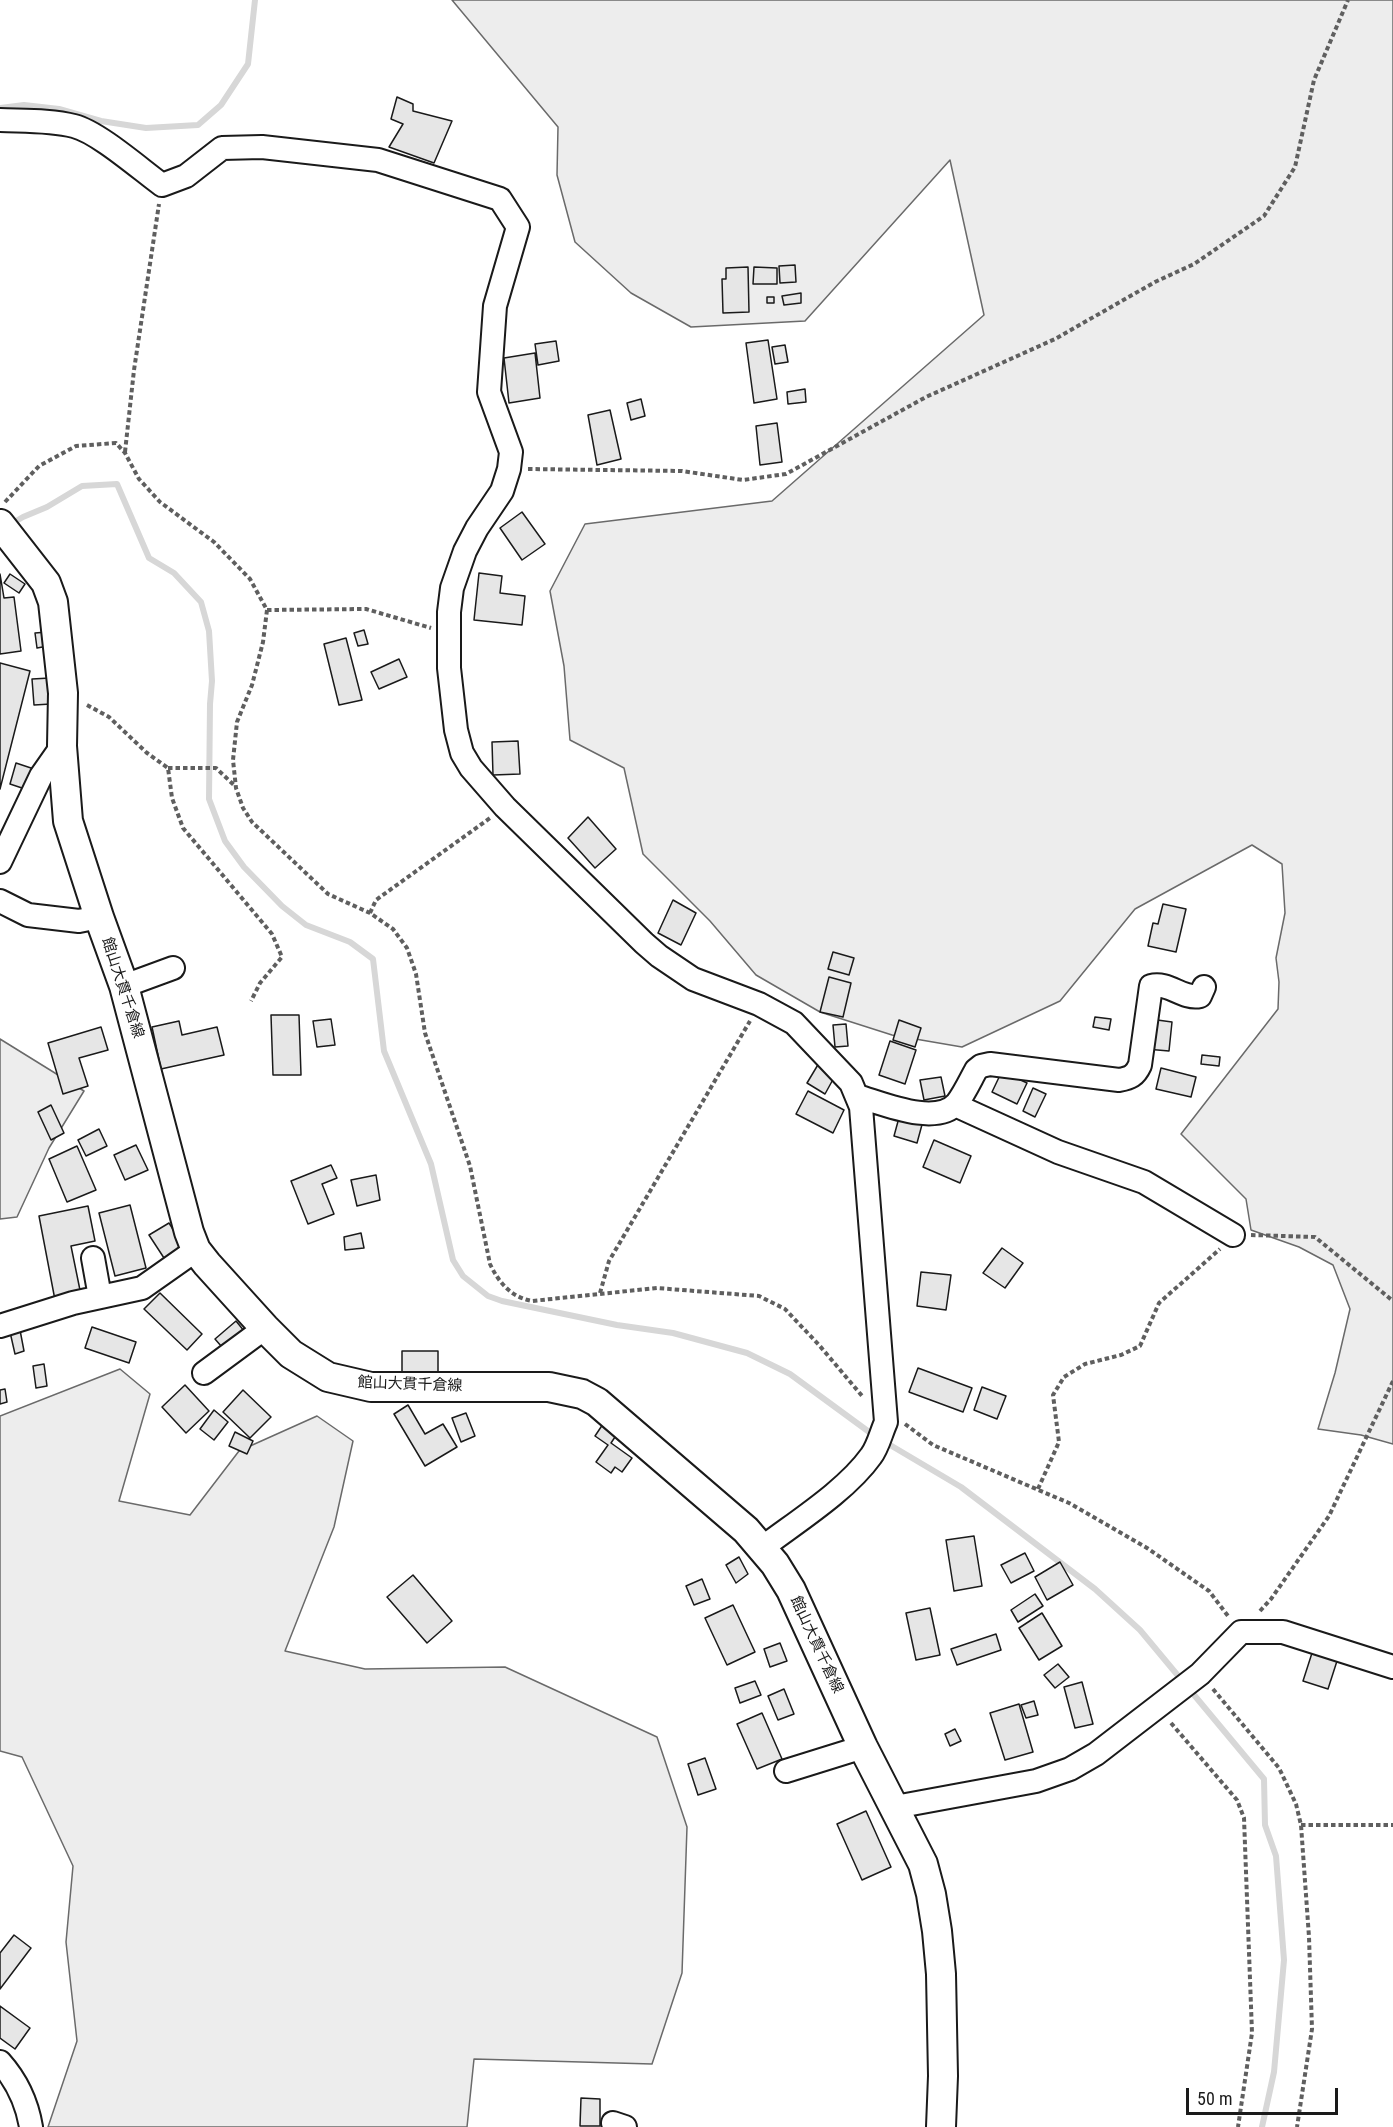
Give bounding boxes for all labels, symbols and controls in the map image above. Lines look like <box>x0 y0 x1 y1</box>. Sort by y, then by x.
street label: 館山大貫千倉線 <box>97 935 147 1041</box>
street label: 館山大貫千倉線 <box>357 1374 463 1396</box>
street label: 館山大貫千倉線 <box>786 1594 846 1696</box>
scale bar <box>1189 2076 1340 2114</box>
text: 50 m <box>1197 2088 1232 2109</box>

